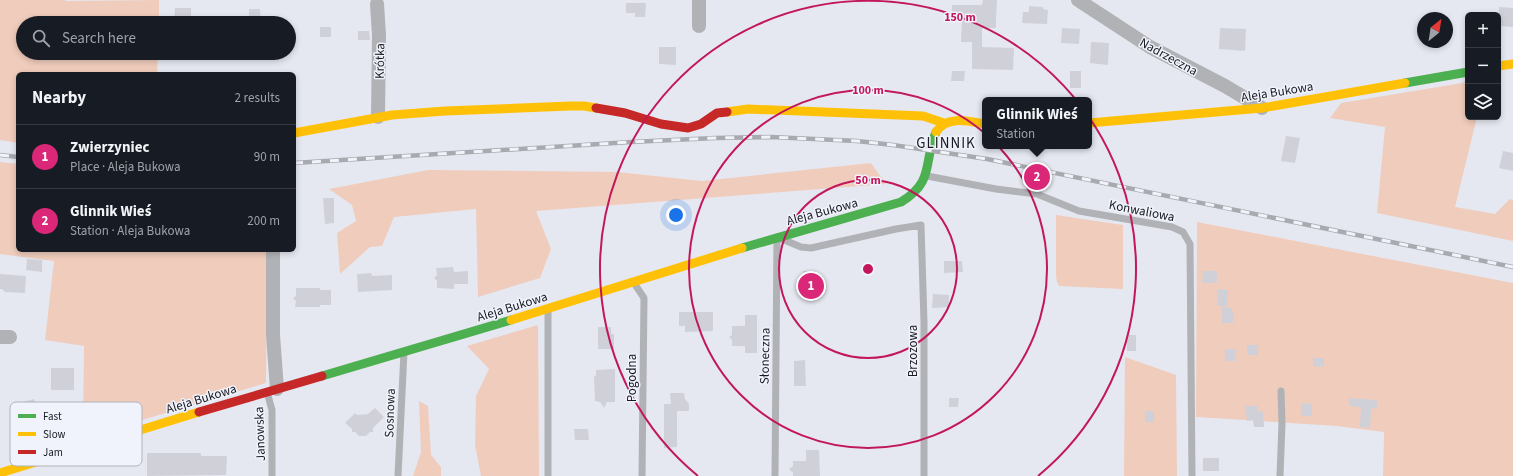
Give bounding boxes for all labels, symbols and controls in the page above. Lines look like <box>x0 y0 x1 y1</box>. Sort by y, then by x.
text: 150 m <box>944 9 976 26</box>
north arrow <box>1417 12 1453 48</box>
map controls <box>1465 12 1501 120</box>
button: + <box>1465 12 1501 48</box>
search box <box>16 16 296 60</box>
icon: search <box>30 27 52 49</box>
text: Search here <box>62 28 136 49</box>
street label: Nadrzeczna <box>1136 34 1201 80</box>
street label: Krótka <box>371 43 389 79</box>
button: − <box>1465 48 1501 84</box>
street label: Aleja Bukowa <box>1240 77 1315 107</box>
text: 100 m <box>852 82 884 99</box>
button: layers <box>1465 84 1501 120</box>
text: Nearby <box>32 86 86 110</box>
text: 2 results <box>235 89 280 107</box>
popup <box>982 97 1092 149</box>
text: Glinnik Wieś <box>996 104 1078 125</box>
text: Station <box>996 125 1035 143</box>
district label: GLINNIK <box>916 133 976 154</box>
text: Zwierzyniec <box>70 137 149 158</box>
text: 1 <box>42 148 48 166</box>
text: 90 m <box>254 148 280 166</box>
text: Place · Aleja Bukowa <box>70 158 181 176</box>
pin: 2 <box>1024 162 1050 192</box>
text: 50 m <box>855 172 881 189</box>
street label: Aleja Bukowa <box>785 194 860 230</box>
street label: Konwaliowa <box>1107 196 1176 226</box>
text: Glinnik Wieś <box>70 201 151 222</box>
your location <box>666 205 686 225</box>
text: 2 <box>42 212 48 230</box>
text: 200 m <box>247 212 280 230</box>
text: Station · Aleja Bukowa <box>70 222 190 240</box>
centre of rings <box>861 262 875 276</box>
pin: 1 <box>798 271 824 301</box>
street label: Aleja Bukowa <box>475 288 550 326</box>
street label: Brzozowa <box>904 325 922 377</box>
street label: Słoneczna <box>756 328 774 384</box>
street label: Pogodna <box>623 354 641 402</box>
street label: Aleja Bukowa <box>164 380 239 418</box>
street label: Sosnowa <box>380 388 400 438</box>
legend <box>10 402 142 466</box>
street label: Janowska <box>250 406 270 462</box>
text: Fast <box>43 409 62 424</box>
text: Slow <box>43 427 66 442</box>
text: Jam <box>43 445 63 460</box>

